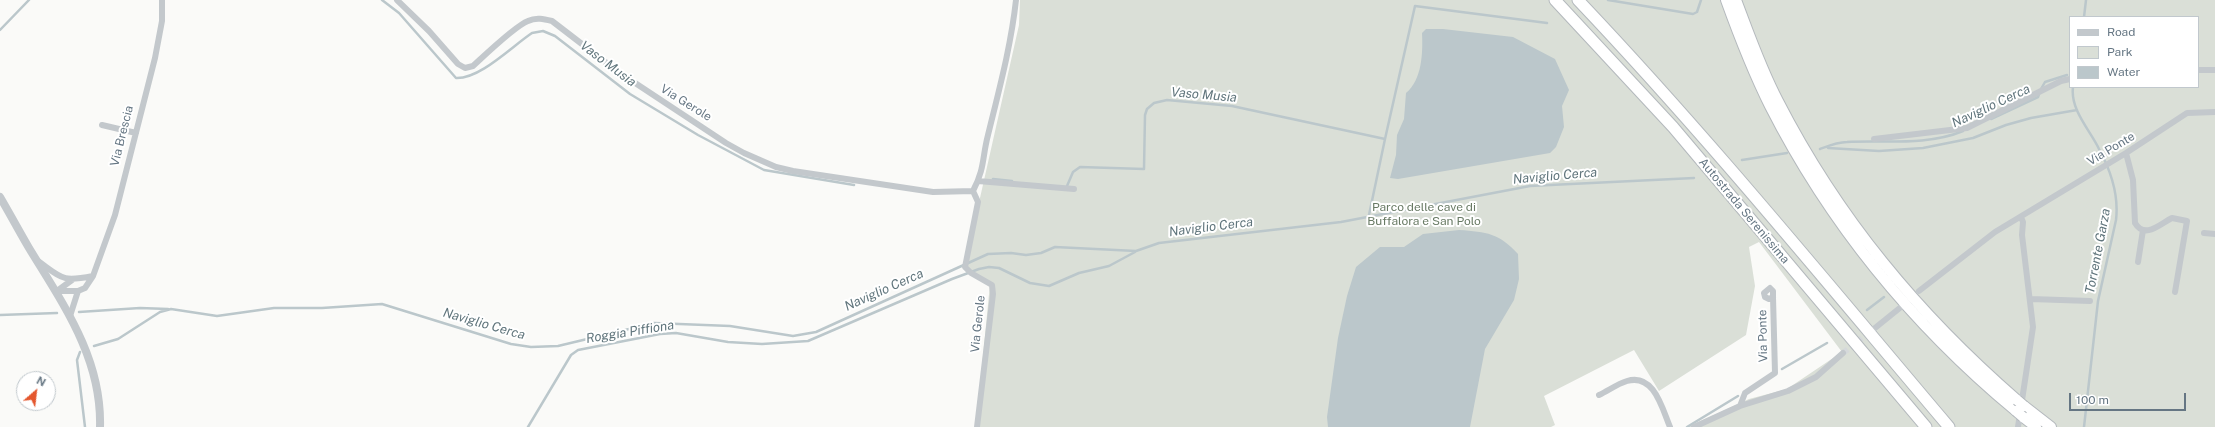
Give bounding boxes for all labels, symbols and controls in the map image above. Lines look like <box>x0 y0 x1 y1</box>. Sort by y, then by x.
legend <box>2069 16 2199 88</box>
text: Road <box>2107 25 2135 39</box>
water label: Vaso Musia <box>577 38 639 90</box>
text: Park <box>2107 45 2133 59</box>
text: Water <box>2107 65 2140 79</box>
water label: Naviglio Cerca <box>1949 81 2033 131</box>
street label: Via Gerole <box>658 82 714 124</box>
water label: Vaso Musia <box>1170 84 1238 106</box>
street label: Via Brescia <box>108 104 136 168</box>
street label: Via Ponte <box>2085 129 2137 169</box>
street label: Autostrada Serenissima <box>1696 155 1792 267</box>
water label: Naviglio Cerca <box>1512 165 1598 187</box>
park label: Parco delle cave di Buffalora e San Polo <box>1367 200 1481 228</box>
water label: Torrente Garza <box>2082 207 2114 295</box>
water label: Naviglio Cerca <box>1168 214 1254 240</box>
water label: Naviglio Cerca <box>842 266 926 314</box>
street label: Via Gerole <box>968 295 988 353</box>
water label: Naviglio Cerca <box>441 305 527 343</box>
street label: Via Ponte <box>1755 309 1771 363</box>
water label: Roggia Piffiona <box>585 317 675 347</box>
north arrow <box>16 371 56 411</box>
text: N <box>35 374 48 389</box>
scale bar <box>2071 385 2188 411</box>
text: 100 m <box>2076 393 2109 407</box>

